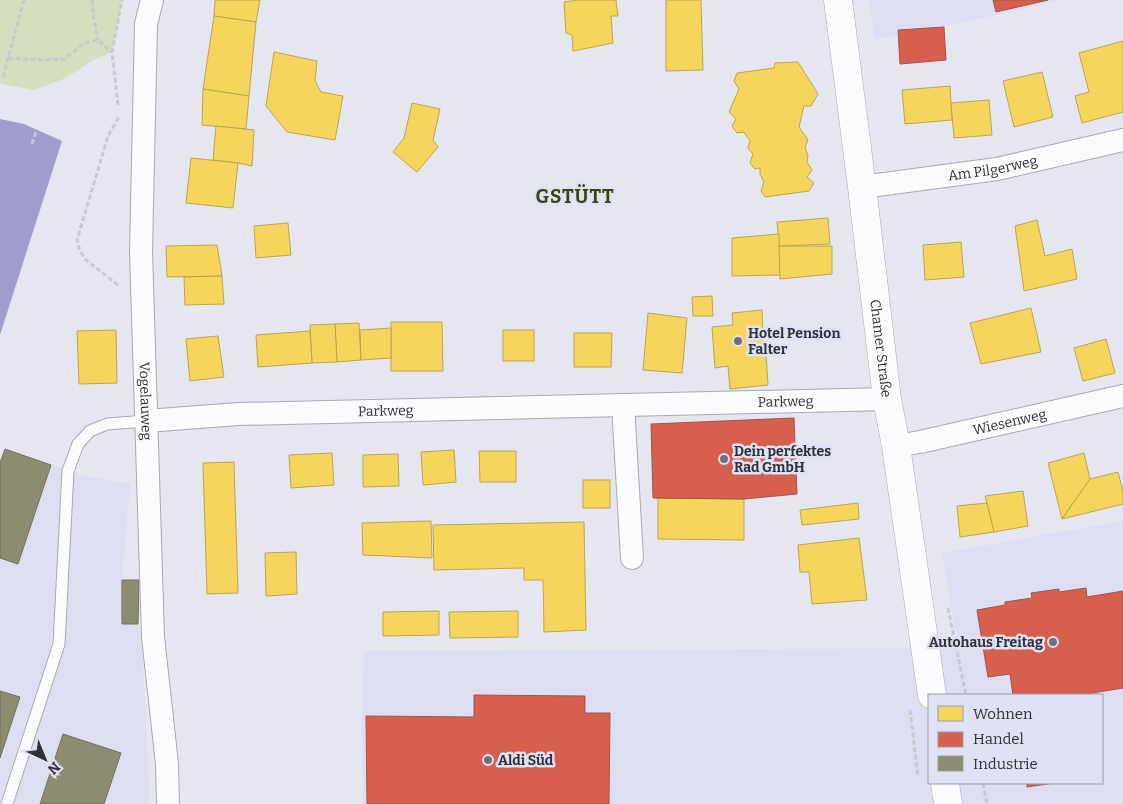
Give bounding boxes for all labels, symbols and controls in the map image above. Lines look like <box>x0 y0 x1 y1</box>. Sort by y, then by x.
street label: Am Pilgerweg <box>947 151 1039 184</box>
district label: GSTÜTT <box>535 184 615 208</box>
street label: Chamer Straße <box>867 298 895 398</box>
place label: Hotel Pension Falter <box>748 325 840 358</box>
marker: Hotel Pension Falter <box>732 335 744 347</box>
street label: Vogelauweg <box>136 362 155 441</box>
street label: Parkweg <box>757 392 814 410</box>
street label: Parkweg <box>358 401 414 420</box>
street label: Wiesenweg <box>971 405 1048 438</box>
place label: Dein perfektes Rad GmbH <box>734 443 831 476</box>
marker: Dein perfektes Rad GmbH <box>718 453 730 465</box>
place label: Autohaus Freitag <box>929 634 1043 651</box>
marker: Autohaus Freitag <box>1047 636 1059 648</box>
legend <box>928 694 1103 784</box>
text: Wohnen <box>973 705 1033 723</box>
text: Handel <box>973 730 1024 748</box>
north arrow <box>20 734 70 784</box>
place label: Aldi Süd <box>498 752 554 769</box>
marker: Aldi Süd <box>482 754 494 766</box>
text: Industrie <box>973 755 1038 773</box>
text: N <box>44 758 63 778</box>

